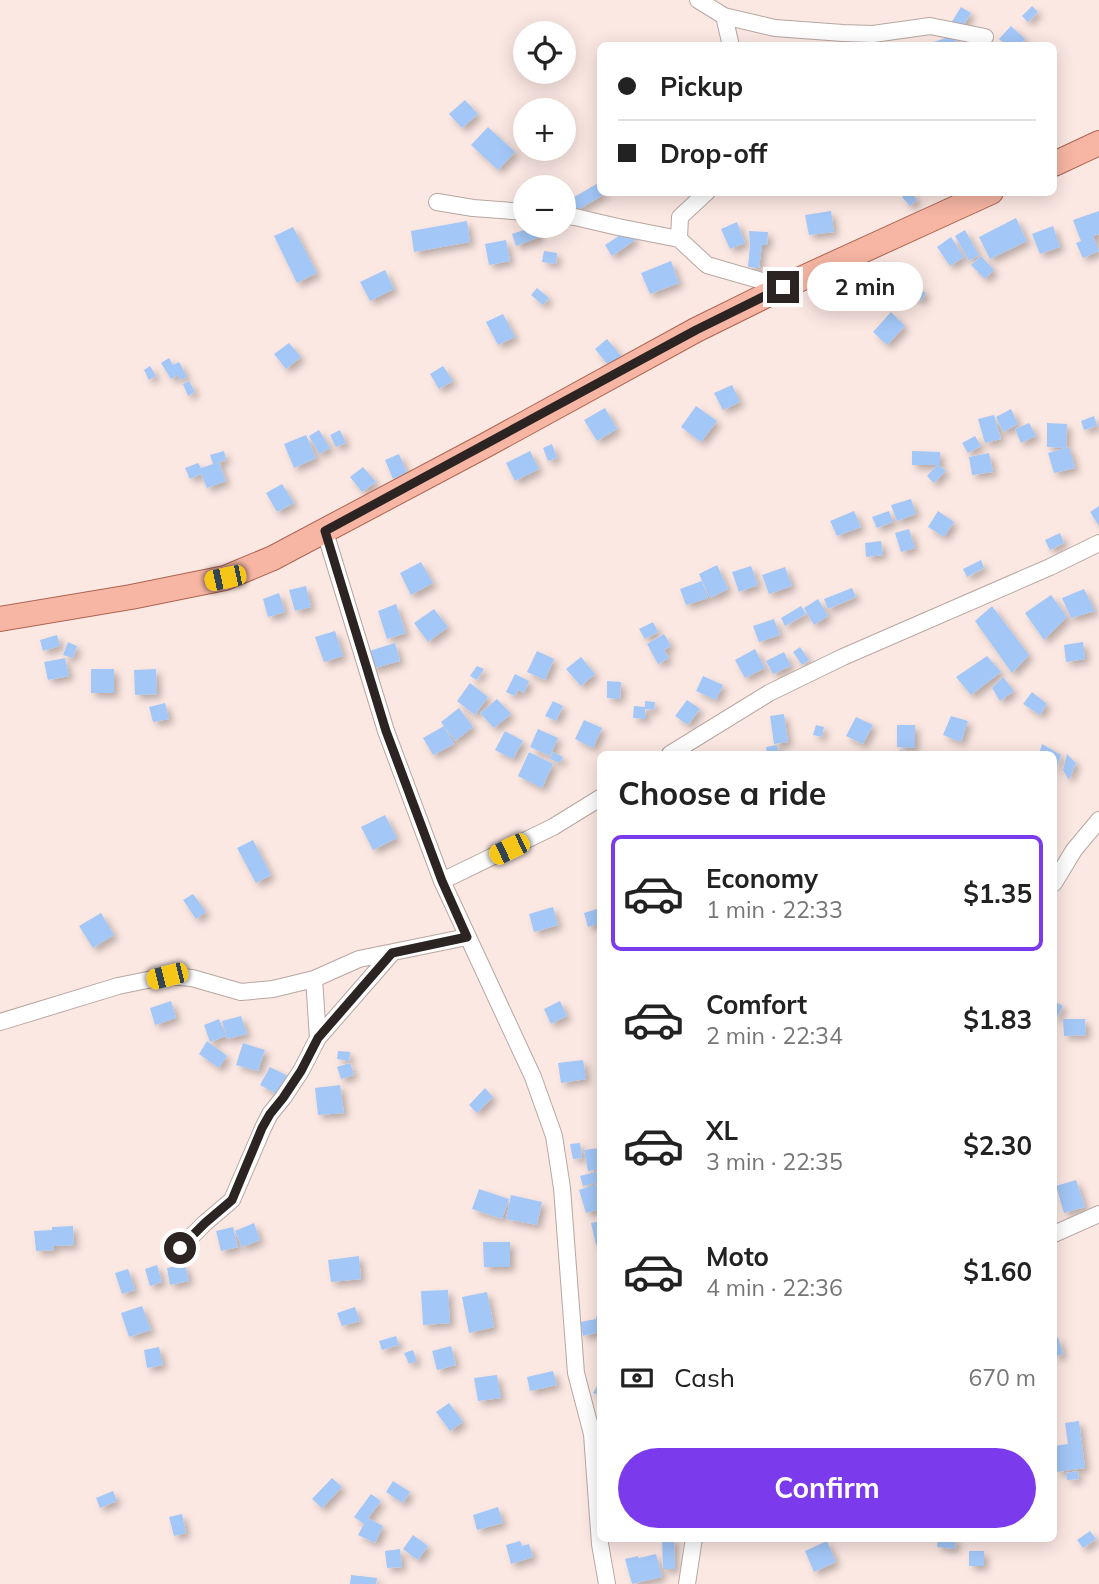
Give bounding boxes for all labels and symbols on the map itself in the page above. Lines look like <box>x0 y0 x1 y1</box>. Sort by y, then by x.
callout: 2 min <box>808 262 923 312</box>
route end <box>767 271 799 303</box>
car <box>203 563 248 593</box>
car <box>486 830 533 868</box>
car <box>145 961 190 991</box>
route start <box>164 1232 196 1264</box>

